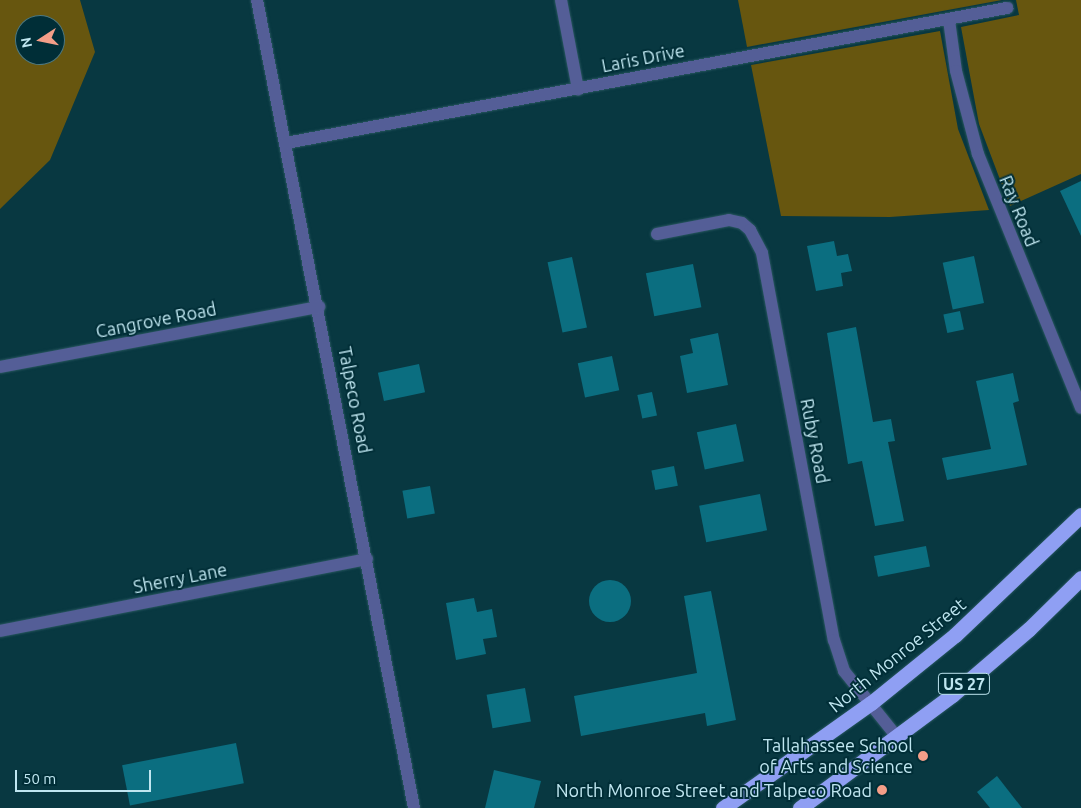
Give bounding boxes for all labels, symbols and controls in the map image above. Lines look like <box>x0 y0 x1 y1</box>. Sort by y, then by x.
north arrow <box>15 15 65 65</box>
text: N <box>17 36 35 49</box>
street label: Laris Drive <box>600 39 686 77</box>
street label: Ray Road <box>995 172 1043 250</box>
street label: Cangrove Road <box>94 298 218 342</box>
street label: Talpeco Road <box>334 345 376 455</box>
street label: Ruby Road <box>796 397 834 485</box>
street label: Sherry Lane <box>131 558 229 598</box>
street label: North Monroe Street <box>824 593 970 717</box>
road number: US 27 <box>938 671 990 698</box>
place label: Tallahassee School of Arts and Science <box>759 735 913 778</box>
marker: Tallahassee School of Arts and Science <box>917 750 929 762</box>
scale bar <box>18 760 154 792</box>
text: 50 m <box>23 770 56 787</box>
place label: North Monroe Street and Talpeco Road <box>556 779 872 801</box>
marker: North Monroe Street and Talpeco Road <box>876 784 888 796</box>

